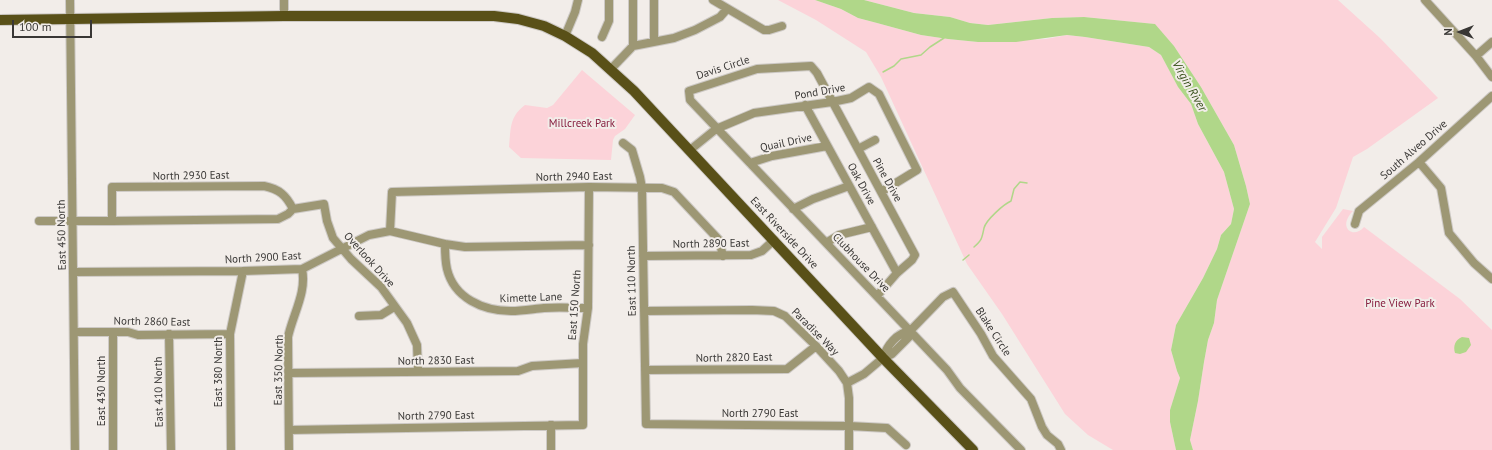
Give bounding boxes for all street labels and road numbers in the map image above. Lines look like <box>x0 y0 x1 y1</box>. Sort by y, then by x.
street label: Davis Circle <box>695 53 751 83</box>
street label: Pond Drive <box>794 81 846 103</box>
street label: South Alveo Drive <box>1378 117 1450 183</box>
street label: Quail Drive <box>759 131 813 155</box>
street label: Pine Drive <box>870 156 904 204</box>
street label: Oak Drive <box>844 161 878 207</box>
street label: North 2930 East <box>153 169 229 183</box>
street label: North 2940 East <box>536 170 612 184</box>
street label: East Riverside Drive <box>747 194 821 272</box>
street label: East 450 North <box>55 200 69 270</box>
street label: Overlook Drive <box>341 230 397 290</box>
street label: Clubhouse Drive <box>830 231 892 295</box>
street label: North 2890 East <box>673 237 749 251</box>
street label: East 110 North <box>625 246 639 316</box>
street label: North 2900 East <box>224 249 302 267</box>
street label: East 150 North <box>566 269 584 341</box>
street label: Kimette Lane <box>500 290 562 306</box>
street label: Blake Circle <box>972 305 1014 359</box>
street label: Paradise Way <box>789 306 841 358</box>
street label: North 2860 East <box>114 315 190 329</box>
street label: East 350 North <box>272 335 286 405</box>
street label: East 380 North <box>212 337 226 407</box>
street label: North 2820 East <box>696 351 772 365</box>
street label: North 2830 East <box>398 354 474 368</box>
street label: East 430 North <box>95 356 109 426</box>
street label: East 410 North <box>152 357 166 427</box>
street label: North 2790 East <box>722 407 798 421</box>
street label: North 2790 East <box>398 409 474 423</box>

